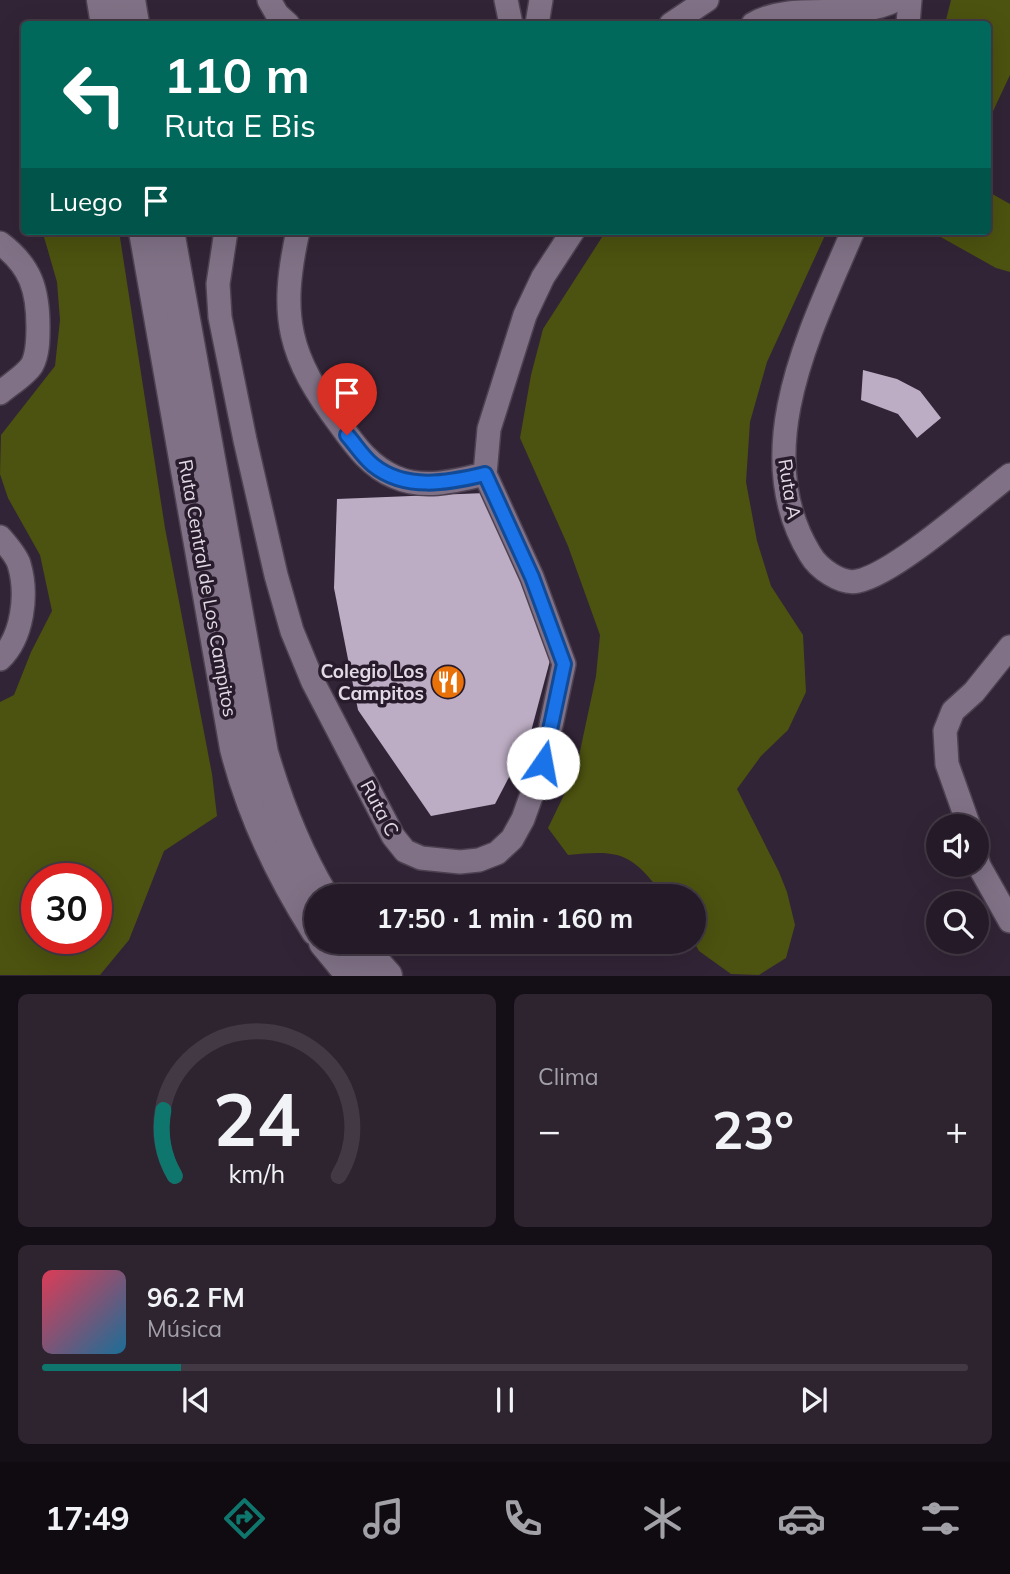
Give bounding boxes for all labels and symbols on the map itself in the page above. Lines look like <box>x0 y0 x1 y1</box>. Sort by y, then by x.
pin <box>317 363 377 435</box>
street label: Ruta Central de Los Campitos <box>174 457 242 719</box>
street label: Ruta A <box>773 457 807 521</box>
place label: Colegio Los Campitos <box>320 659 424 705</box>
restaurant icon: Colegio Los Campitos <box>429 663 467 701</box>
position arrow <box>506 726 580 800</box>
street label: Ruta C <box>355 776 405 840</box>
speed limit sign: 30 <box>21 863 112 954</box>

